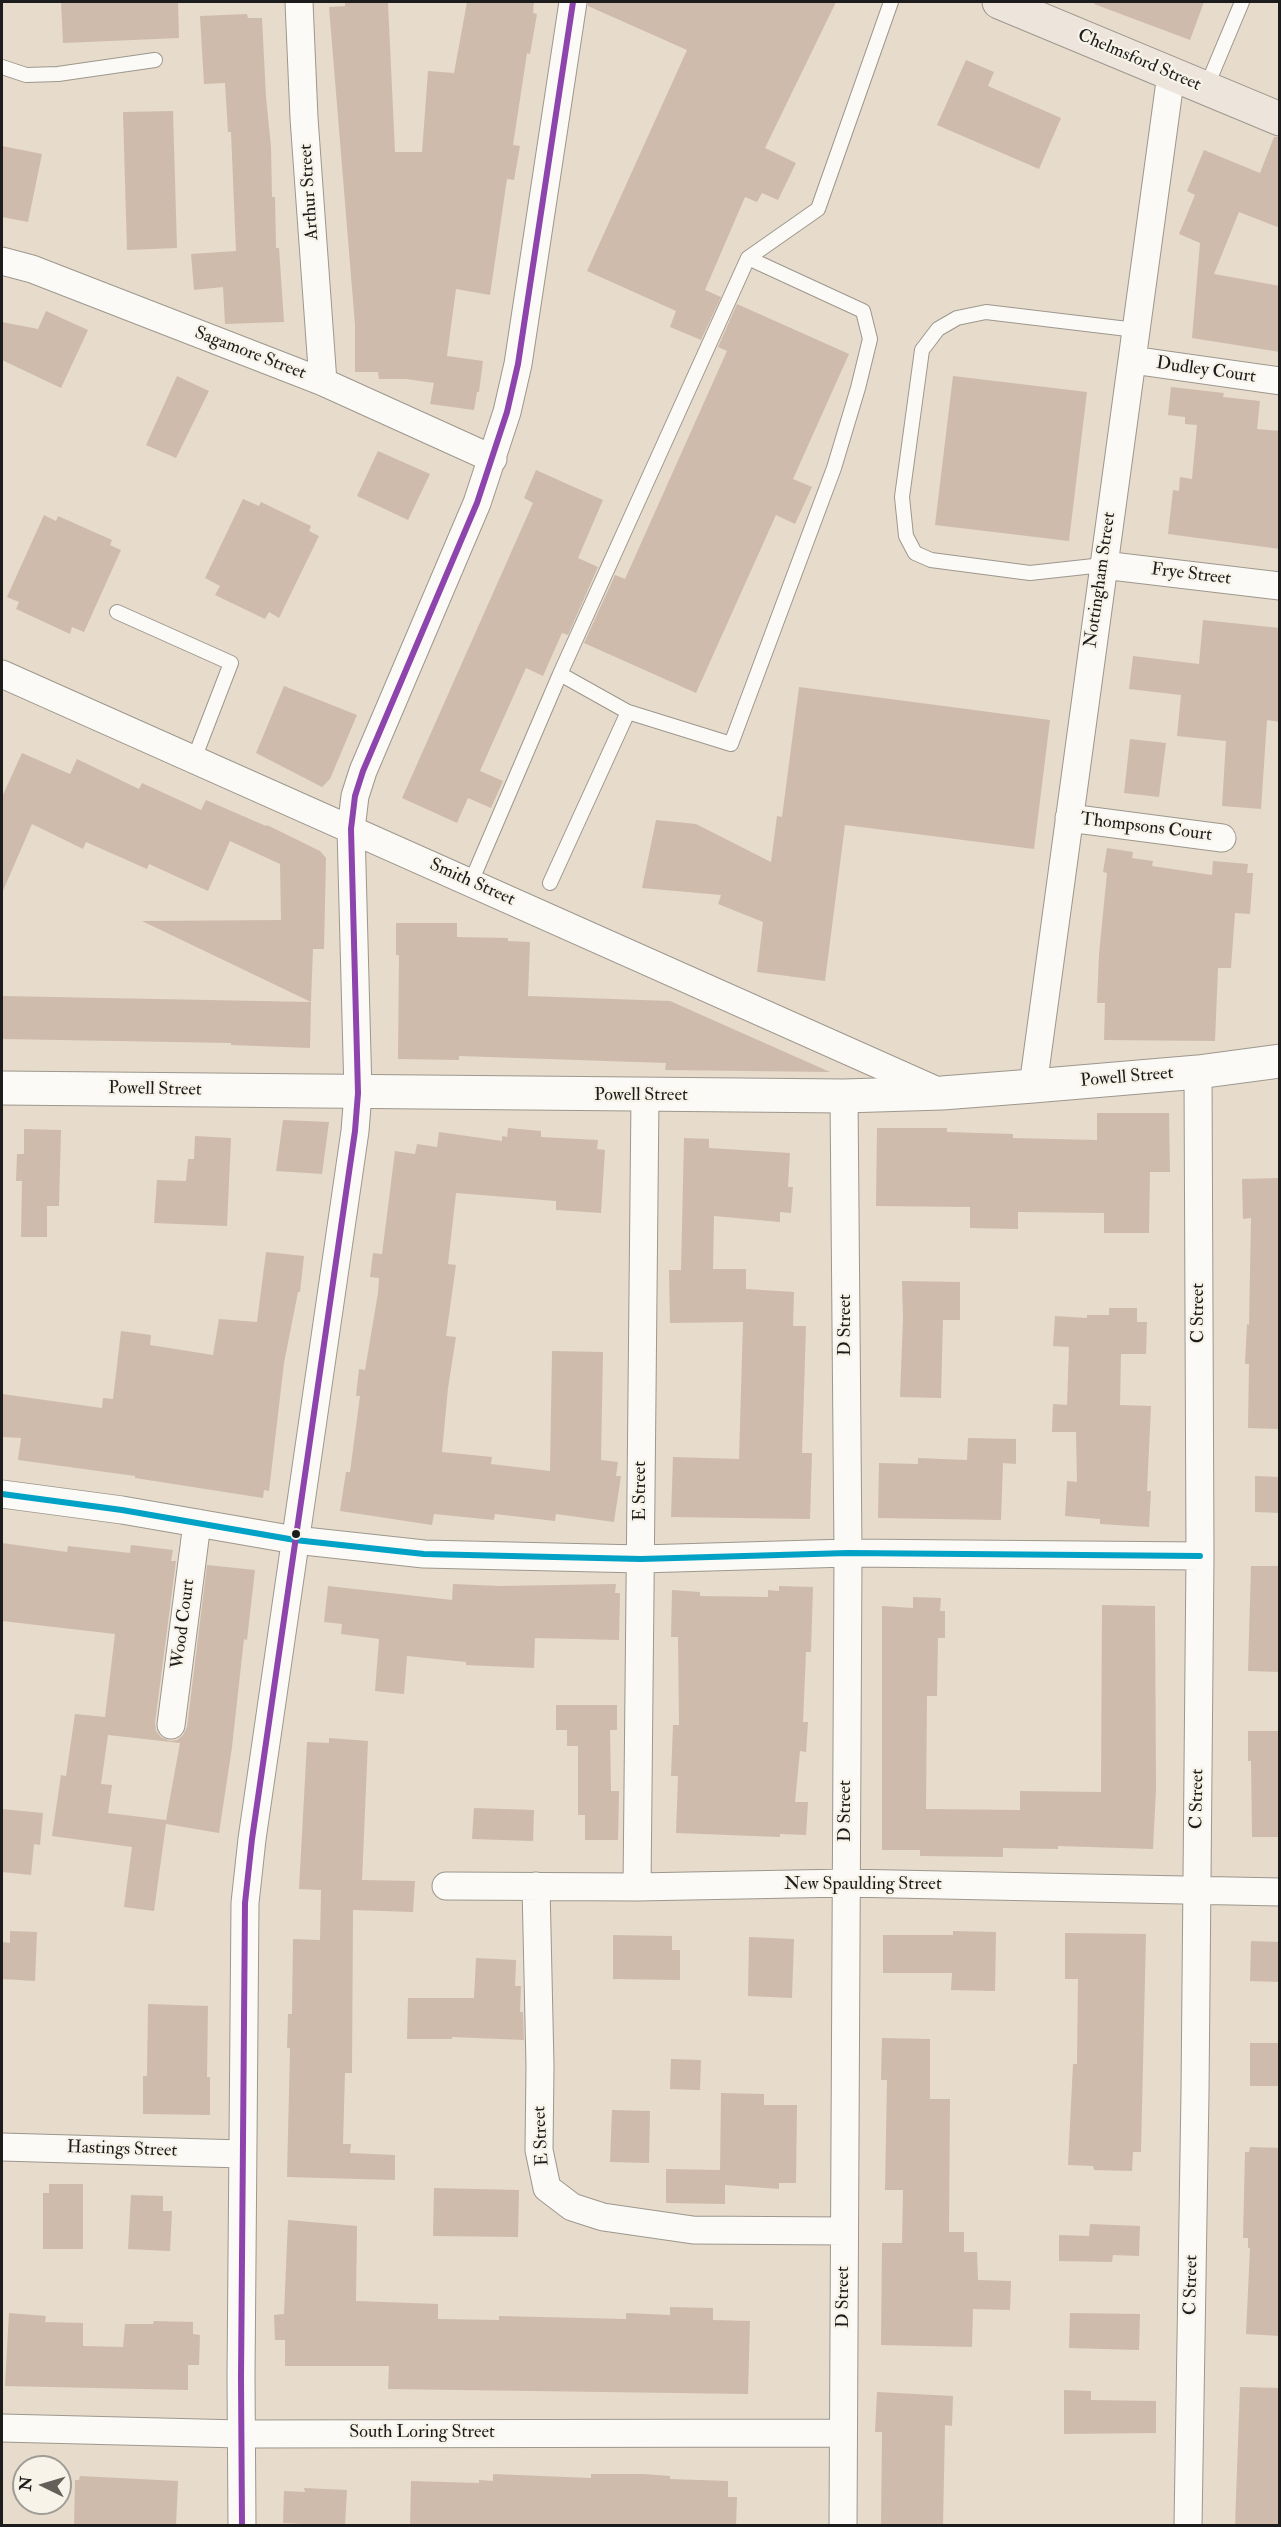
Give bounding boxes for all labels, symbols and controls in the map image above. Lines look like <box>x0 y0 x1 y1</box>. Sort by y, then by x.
street label: Chelmsford Street <box>1074 25 1204 97</box>
street label: Arthur Street <box>296 143 324 241</box>
street label: Sagamore Street <box>191 323 309 385</box>
street label: Dudley Court <box>1155 353 1257 389</box>
street label: Nottingham Street <box>1081 511 1121 649</box>
street label: Frye Street <box>1150 559 1232 591</box>
street label: Thompsons Court <box>1079 809 1213 847</box>
street label: Smith Street <box>426 855 518 911</box>
street label: Powell Street <box>1079 1063 1175 1093</box>
street label: Powell Street <box>108 1078 202 1102</box>
street label: Powell Street <box>594 1085 688 1107</box>
street label: C Street <box>1188 1283 1210 1343</box>
street label: D Street <box>835 1294 857 1356</box>
street label: E Street <box>630 1461 652 1521</box>
unlabelled marker <box>290 1528 302 1540</box>
street label: Wood Court <box>168 1578 200 1670</box>
street label: C Street <box>1187 1769 1209 1829</box>
street label: D Street <box>835 1780 857 1842</box>
street label: New Spaulding Street <box>784 1874 942 1896</box>
street label: E Street <box>530 2105 554 2167</box>
street label: Hastings Street <box>66 2137 178 2163</box>
street label: C Street <box>1181 2255 1203 2315</box>
street label: D Street <box>833 2266 855 2328</box>
street label: South Loring Street <box>349 2422 495 2444</box>
north arrow <box>12 2455 72 2515</box>
text: N <box>15 2476 37 2492</box>

